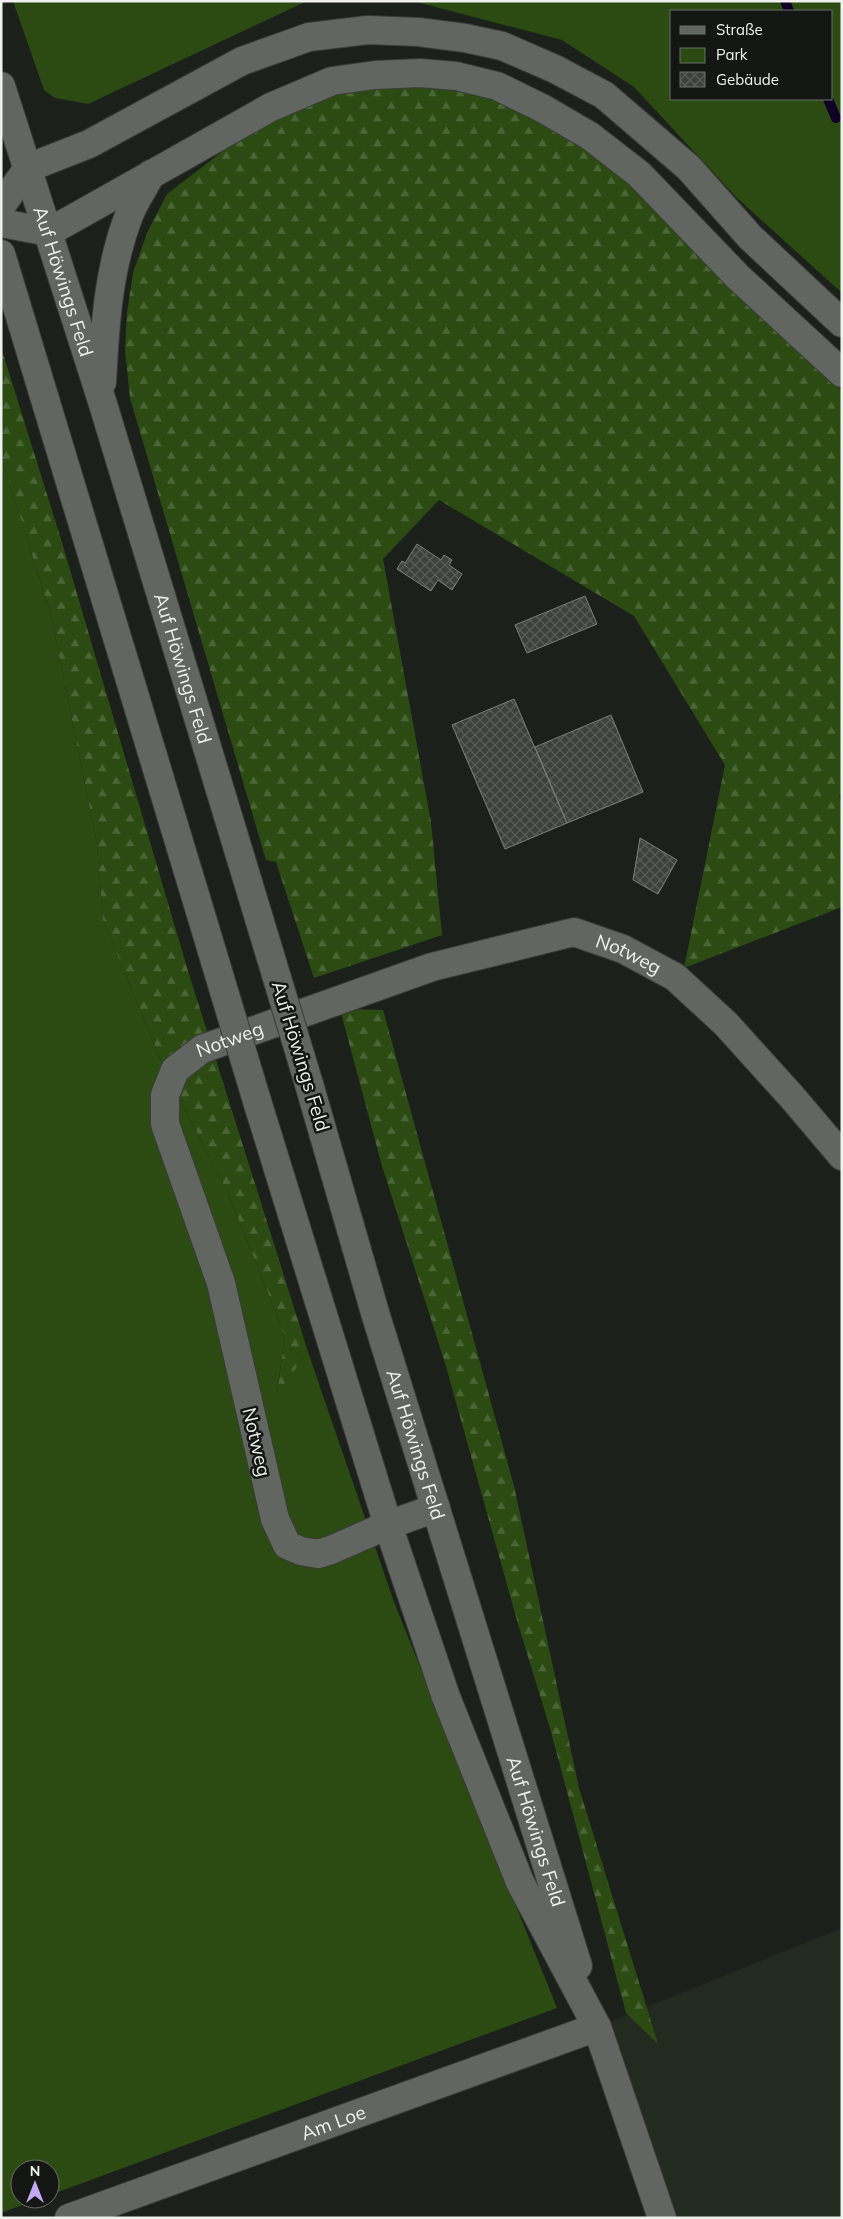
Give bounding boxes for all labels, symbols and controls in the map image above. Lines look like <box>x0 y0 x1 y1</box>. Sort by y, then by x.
legend <box>670 10 833 100</box>
text: Straße <box>716 20 763 39</box>
text: Park <box>716 45 748 64</box>
text: Gebäude <box>716 70 779 89</box>
street label: Auf Höwings Feld <box>28 203 99 359</box>
street label: Auf Höwings Feld <box>149 590 217 746</box>
street label: Notweg <box>593 928 666 979</box>
street label: Auf Höwings Feld <box>267 978 335 1134</box>
street label: Notweg <box>193 1016 267 1062</box>
street label: Auf Höwings Feld <box>381 1366 451 1523</box>
street label: Notweg <box>237 1405 277 1479</box>
street label: Auf Höwings Feld <box>501 1753 571 1909</box>
street label: Am Loe <box>298 2100 369 2145</box>
north arrow <box>10 2159 60 2209</box>
text: N <box>30 2162 40 2180</box>

